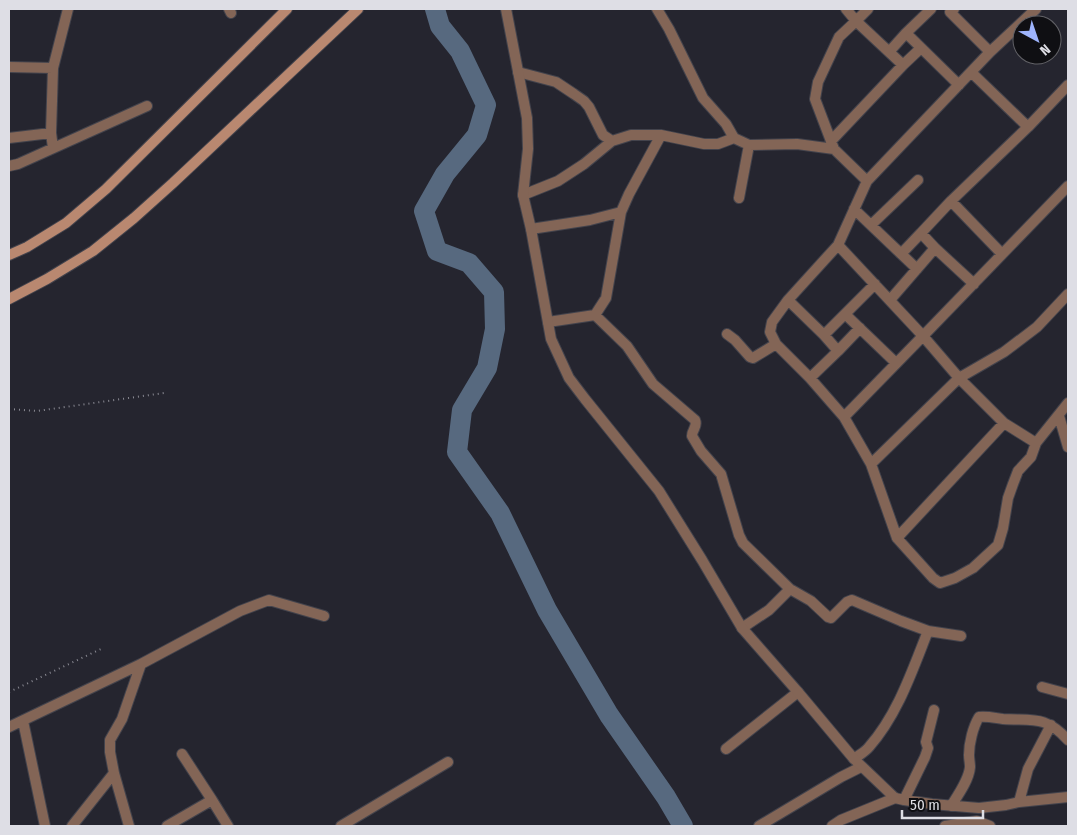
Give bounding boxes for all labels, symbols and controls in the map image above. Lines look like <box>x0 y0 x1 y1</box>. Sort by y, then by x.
north arrow <box>1012 15 1062 65</box>
text: N <box>1036 40 1054 59</box>
scale bar <box>902 788 983 820</box>
text: 50 m <box>910 796 940 814</box>

